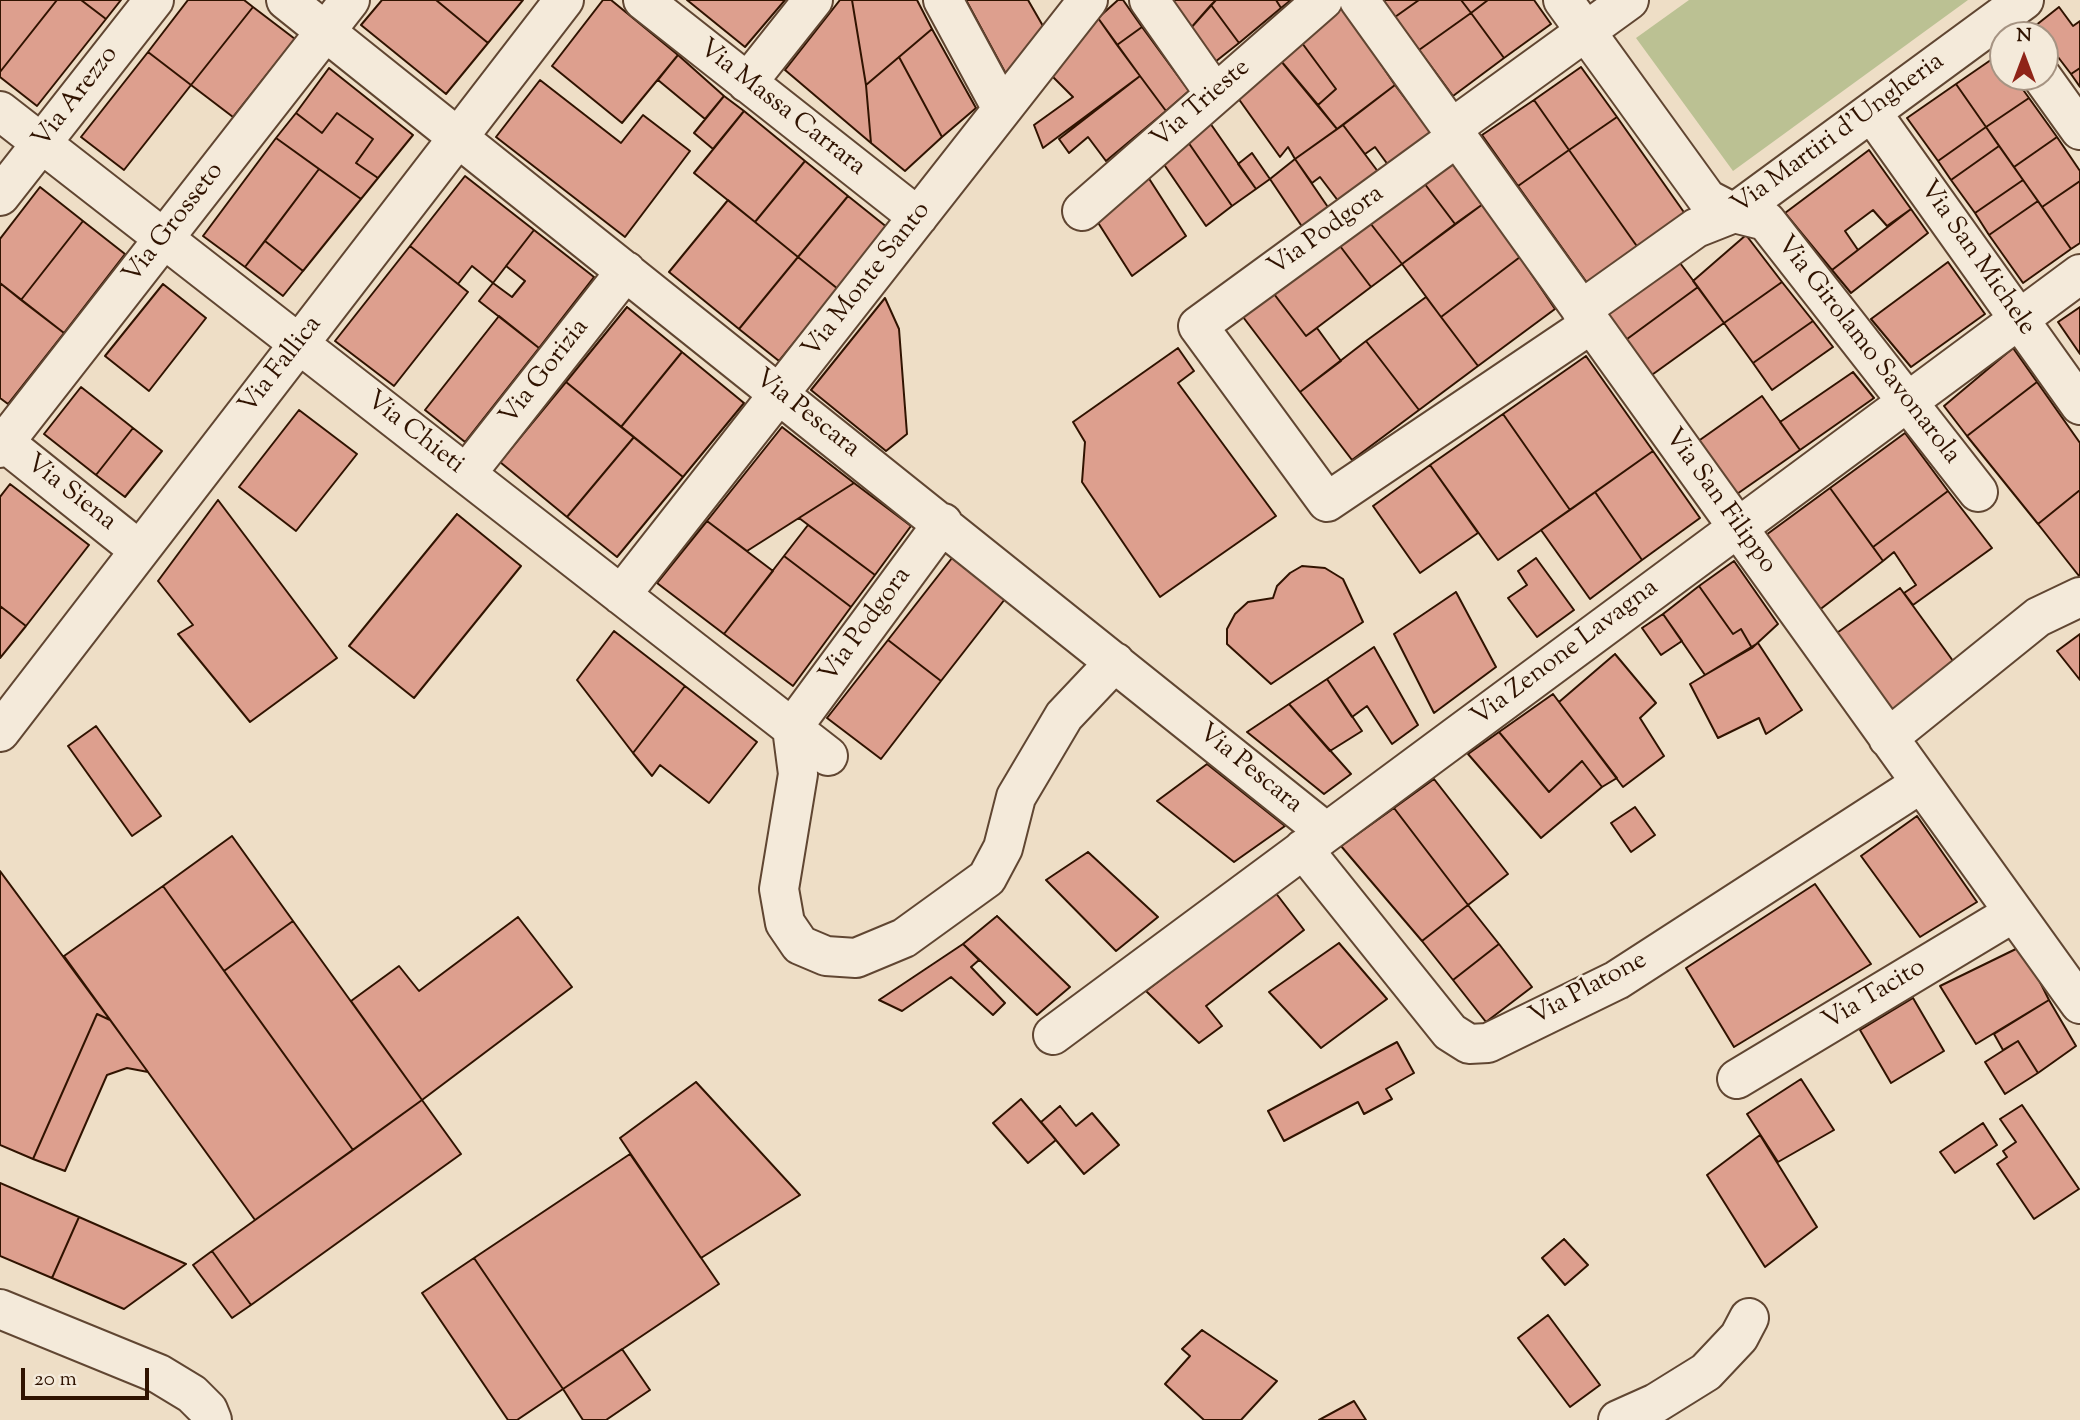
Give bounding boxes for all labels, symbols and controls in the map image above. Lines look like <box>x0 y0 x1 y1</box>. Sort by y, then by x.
north arrow <box>1989 21 2059 91</box>
text: N <box>2016 23 2032 50</box>
street label: Via Massa Carrara <box>691 34 871 184</box>
street label: Via Arezzo <box>28 41 126 155</box>
street label: Via Martiri d'Ungheria <box>1727 47 1951 223</box>
street label: Via Trieste <box>1146 54 1258 156</box>
street label: Via Grosseto <box>118 157 232 291</box>
street label: Via San Michele <box>1911 176 2041 342</box>
street label: Via Podgora <box>1263 180 1391 284</box>
street label: Via Monte Santo <box>797 197 939 365</box>
street label: Via Girolamo Savonarola <box>1768 231 1966 471</box>
street label: Via Fallica <box>234 311 330 421</box>
street label: Via Gorizia <box>495 314 597 432</box>
street label: Via Pescara <box>747 364 865 466</box>
street label: Via Chieti <box>359 386 469 482</box>
street label: Via San Filippo <box>1656 423 1782 581</box>
street label: Via Siena <box>18 449 122 539</box>
street label: Via Podgora <box>815 562 919 690</box>
street label: Via Zenone Lavagna <box>1466 574 1666 734</box>
street label: Via Pescara <box>1190 718 1308 822</box>
street label: Via Platone <box>1525 946 1653 1034</box>
street label: Via Tacito <box>1818 953 1932 1039</box>
scale bar <box>24 1354 152 1398</box>
text: 20 m <box>34 1365 77 1395</box>

